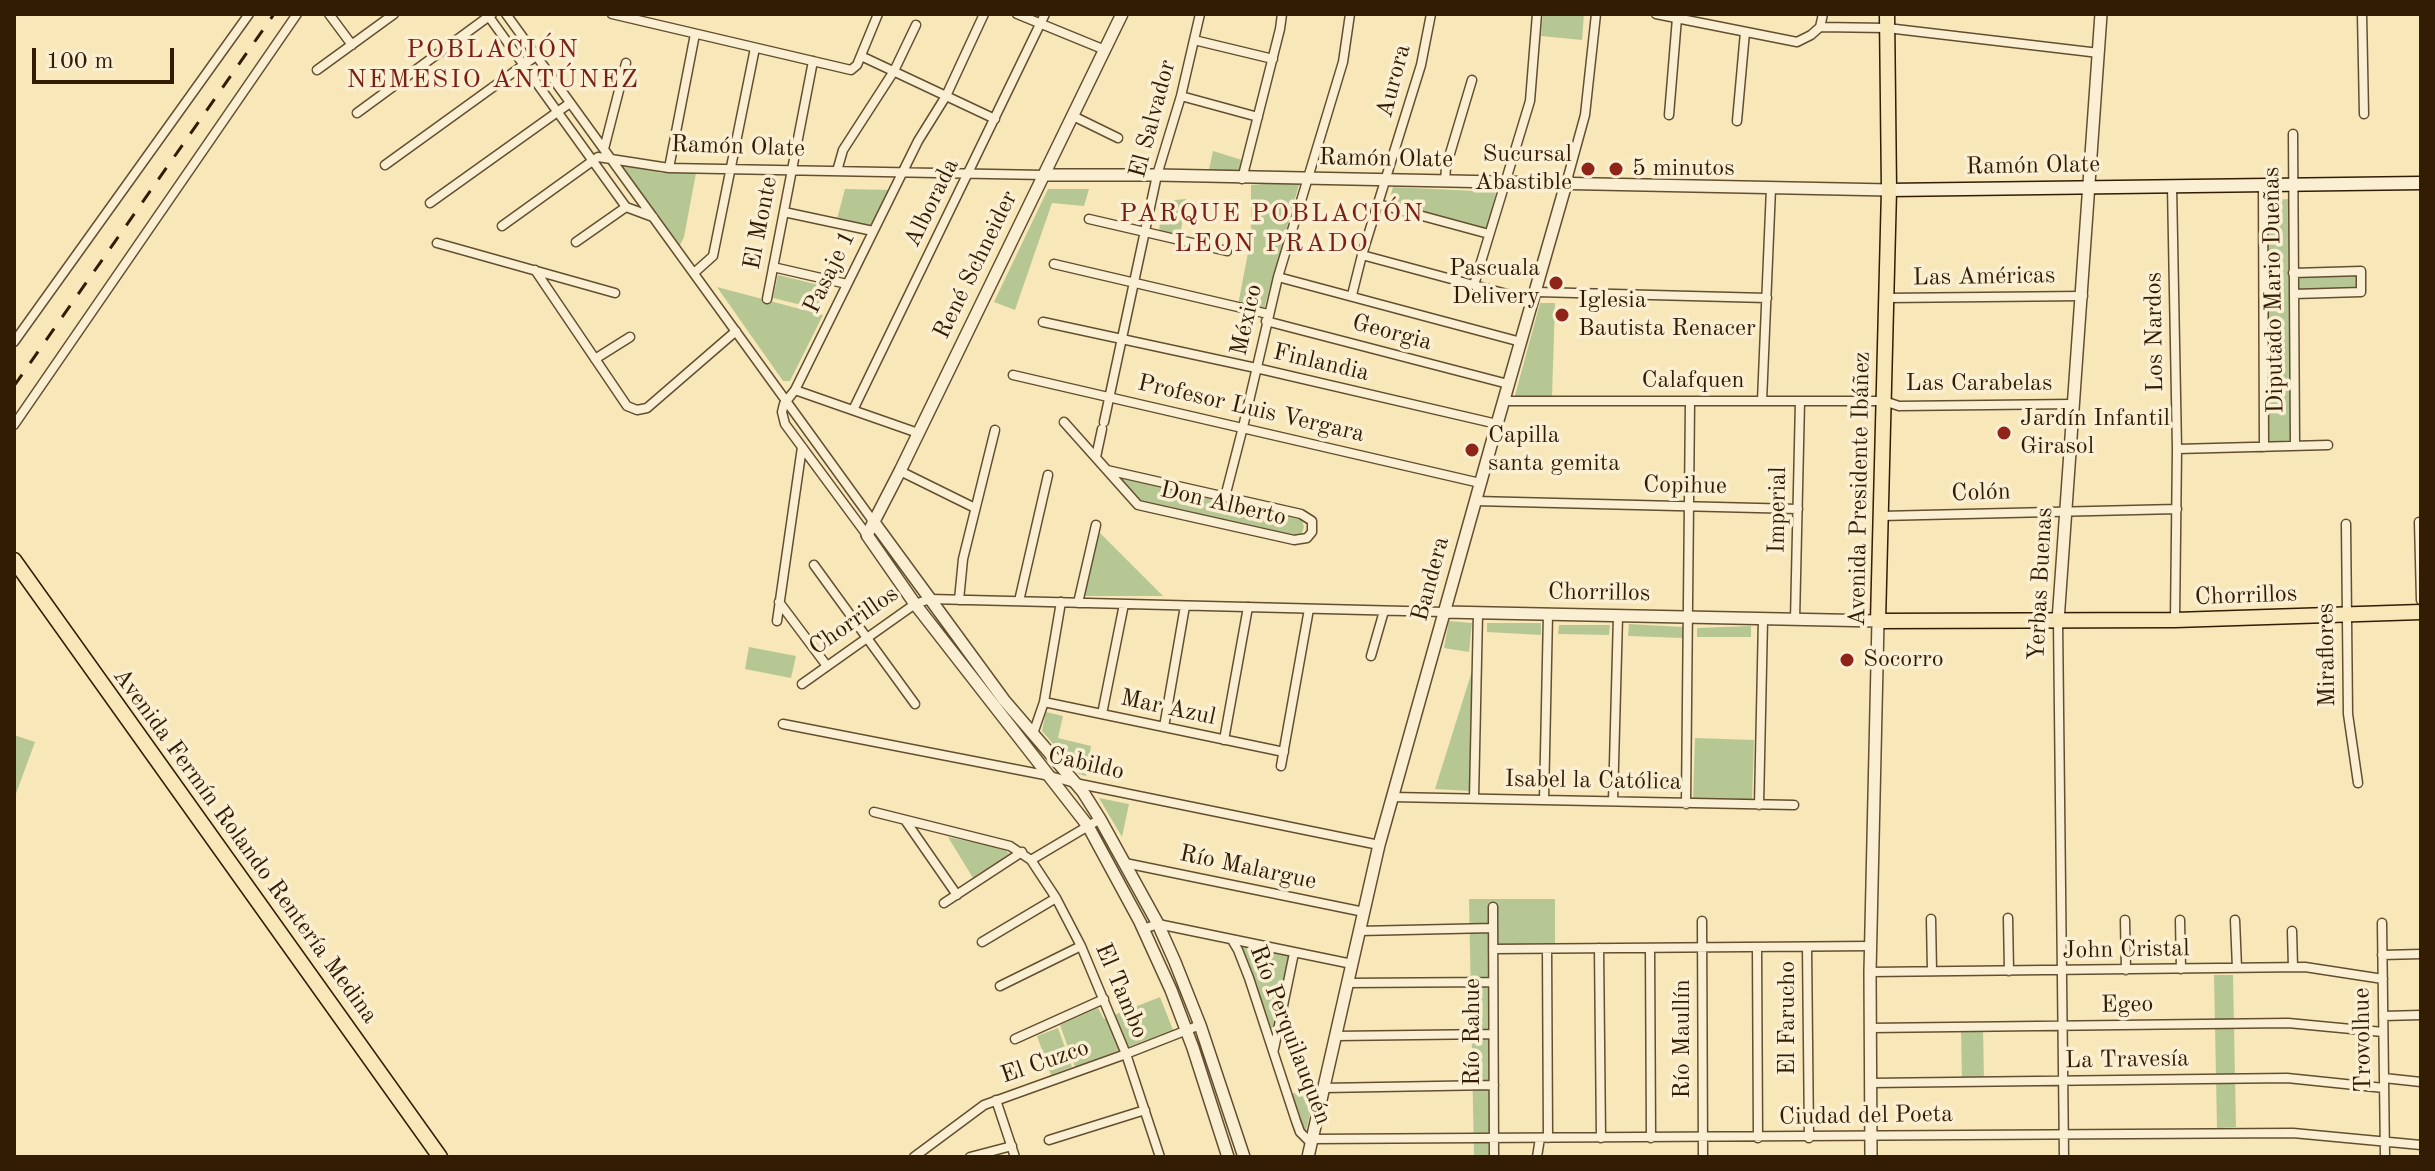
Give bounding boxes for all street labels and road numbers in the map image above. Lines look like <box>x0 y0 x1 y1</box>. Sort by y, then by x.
street label: Aurora <box>1370 41 1418 121</box>
street label: El Salvador <box>1123 57 1183 181</box>
street label: Ramón Olate <box>670 130 806 164</box>
street label: Ramón Olate <box>1319 143 1453 175</box>
street label: Ramón Olate <box>1966 150 2100 182</box>
street label: Alborada <box>898 154 966 252</box>
street label: Diputado Mario Dueñas <box>2257 166 2291 414</box>
street label: El Monte <box>738 174 784 272</box>
street label: René Schneider <box>928 186 1024 344</box>
street label: Pasaje 1 <box>798 226 862 318</box>
street label: Las Américas <box>1912 261 2056 293</box>
street label: Los Nardos <box>2140 272 2170 392</box>
street label: México <box>1225 281 1269 359</box>
street label: Georgia <box>1349 309 1435 357</box>
street label: Finlandia <box>1270 338 1372 388</box>
street label: Avenida Presidente Ibáñez <box>1843 351 1877 627</box>
street label: Calafquen <box>1641 367 1745 395</box>
street label: Profesor Luis Vergara <box>1135 369 1367 449</box>
street label: Las Carabelas <box>1906 370 2052 398</box>
street label: Imperial <box>1763 466 1793 554</box>
street label: Copihue <box>1643 471 1727 501</box>
street label: Don Alberto <box>1157 476 1289 532</box>
street label: Colón <box>1951 478 2011 508</box>
street label: Yerbas Buenas <box>2023 507 2059 661</box>
street label: Bandera <box>1406 533 1456 625</box>
street label: Chorrillos <box>1548 578 1650 608</box>
street label: Chorrillos <box>804 580 904 662</box>
street label: Chorrillos <box>2194 580 2298 612</box>
street label: Miraflores <box>2312 603 2342 707</box>
street label: Avenida Fermín Rolando Rentería Medina <box>106 663 384 1029</box>
street label: Mar Azul <box>1118 684 1218 732</box>
street label: Cabildo <box>1045 741 1127 787</box>
street label: Isabel la Católica <box>1504 765 1682 797</box>
street label: Río Malargue <box>1177 839 1319 897</box>
street label: John Cristal <box>2062 934 2190 966</box>
street label: El Tambo <box>1088 939 1154 1043</box>
street label: Río Perquilauquén <box>1243 941 1337 1129</box>
street label: El Farucho <box>1774 961 1802 1075</box>
street label: Río Rahue <box>1459 978 1487 1086</box>
street label: Río Maullín <box>1669 979 1697 1099</box>
street label: Trovolhue <box>2348 987 2378 1093</box>
street label: Egeo <box>2101 990 2153 1020</box>
street label: El Cuzco <box>997 1033 1093 1091</box>
street label: La Travesía <box>2065 1045 2189 1075</box>
street label: Ciudad del Poeta <box>1779 1100 1953 1132</box>

